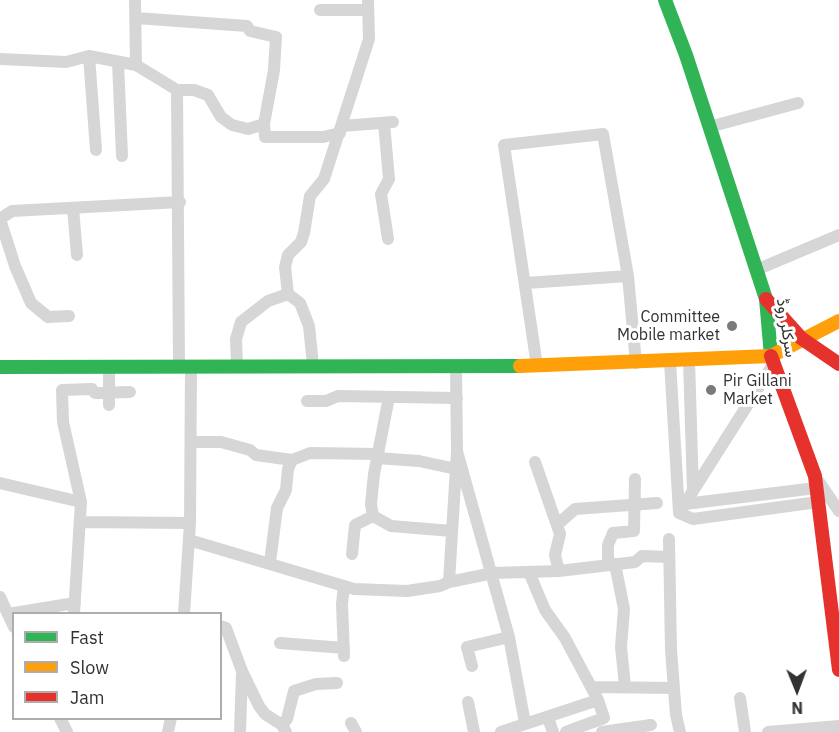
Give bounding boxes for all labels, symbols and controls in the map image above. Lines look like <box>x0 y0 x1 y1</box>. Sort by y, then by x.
street label: سرکلر روڈ <box>772 297 800 359</box>
place label: Committee Mobile market <box>617 307 720 345</box>
marker: Committee Mobile market <box>725 319 739 333</box>
place label: Pir Gillani Market <box>723 371 792 409</box>
marker: Pir Gillani Market <box>704 383 718 397</box>
legend <box>12 612 222 720</box>
text: Fast <box>70 626 104 649</box>
text: Slow <box>70 656 109 679</box>
north arrow <box>767 660 827 720</box>
text: Jam <box>70 686 105 709</box>
text: N <box>791 698 803 718</box>

